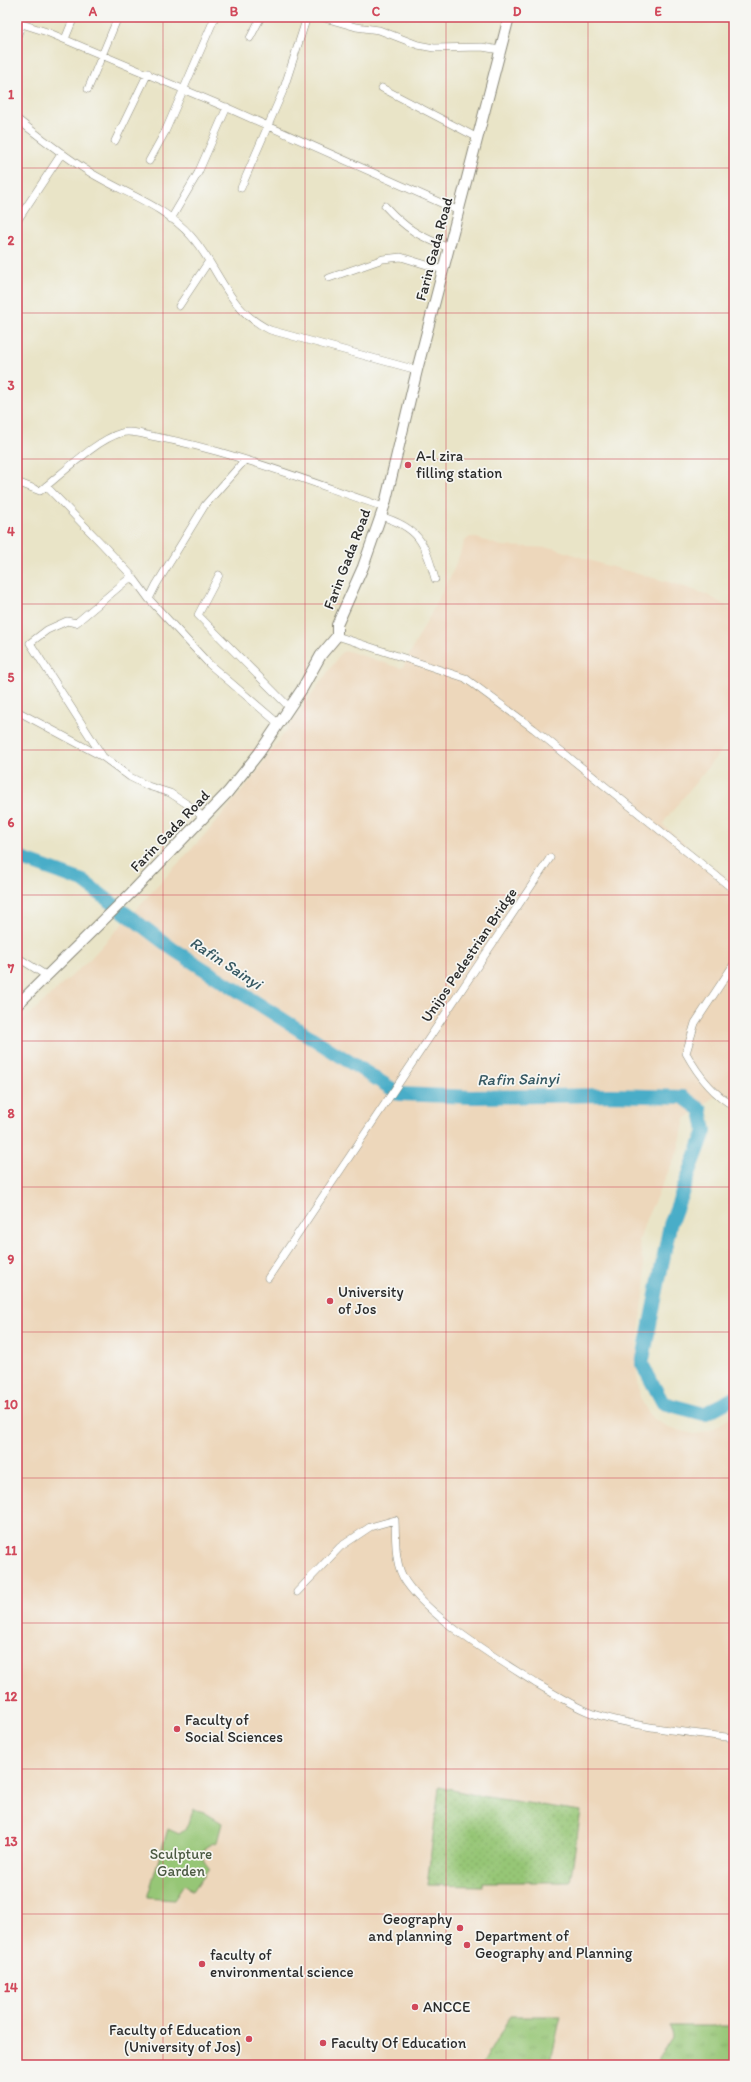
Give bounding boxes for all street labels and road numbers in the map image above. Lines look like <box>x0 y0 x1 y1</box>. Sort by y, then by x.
street label: Farin Gada Road <box>412 195 457 303</box>
street label: Farin Gada Road <box>320 505 375 612</box>
street label: Farin Gada Road <box>127 786 214 876</box>
street label: Unijos Pedestrian Bridge <box>417 884 521 1026</box>

